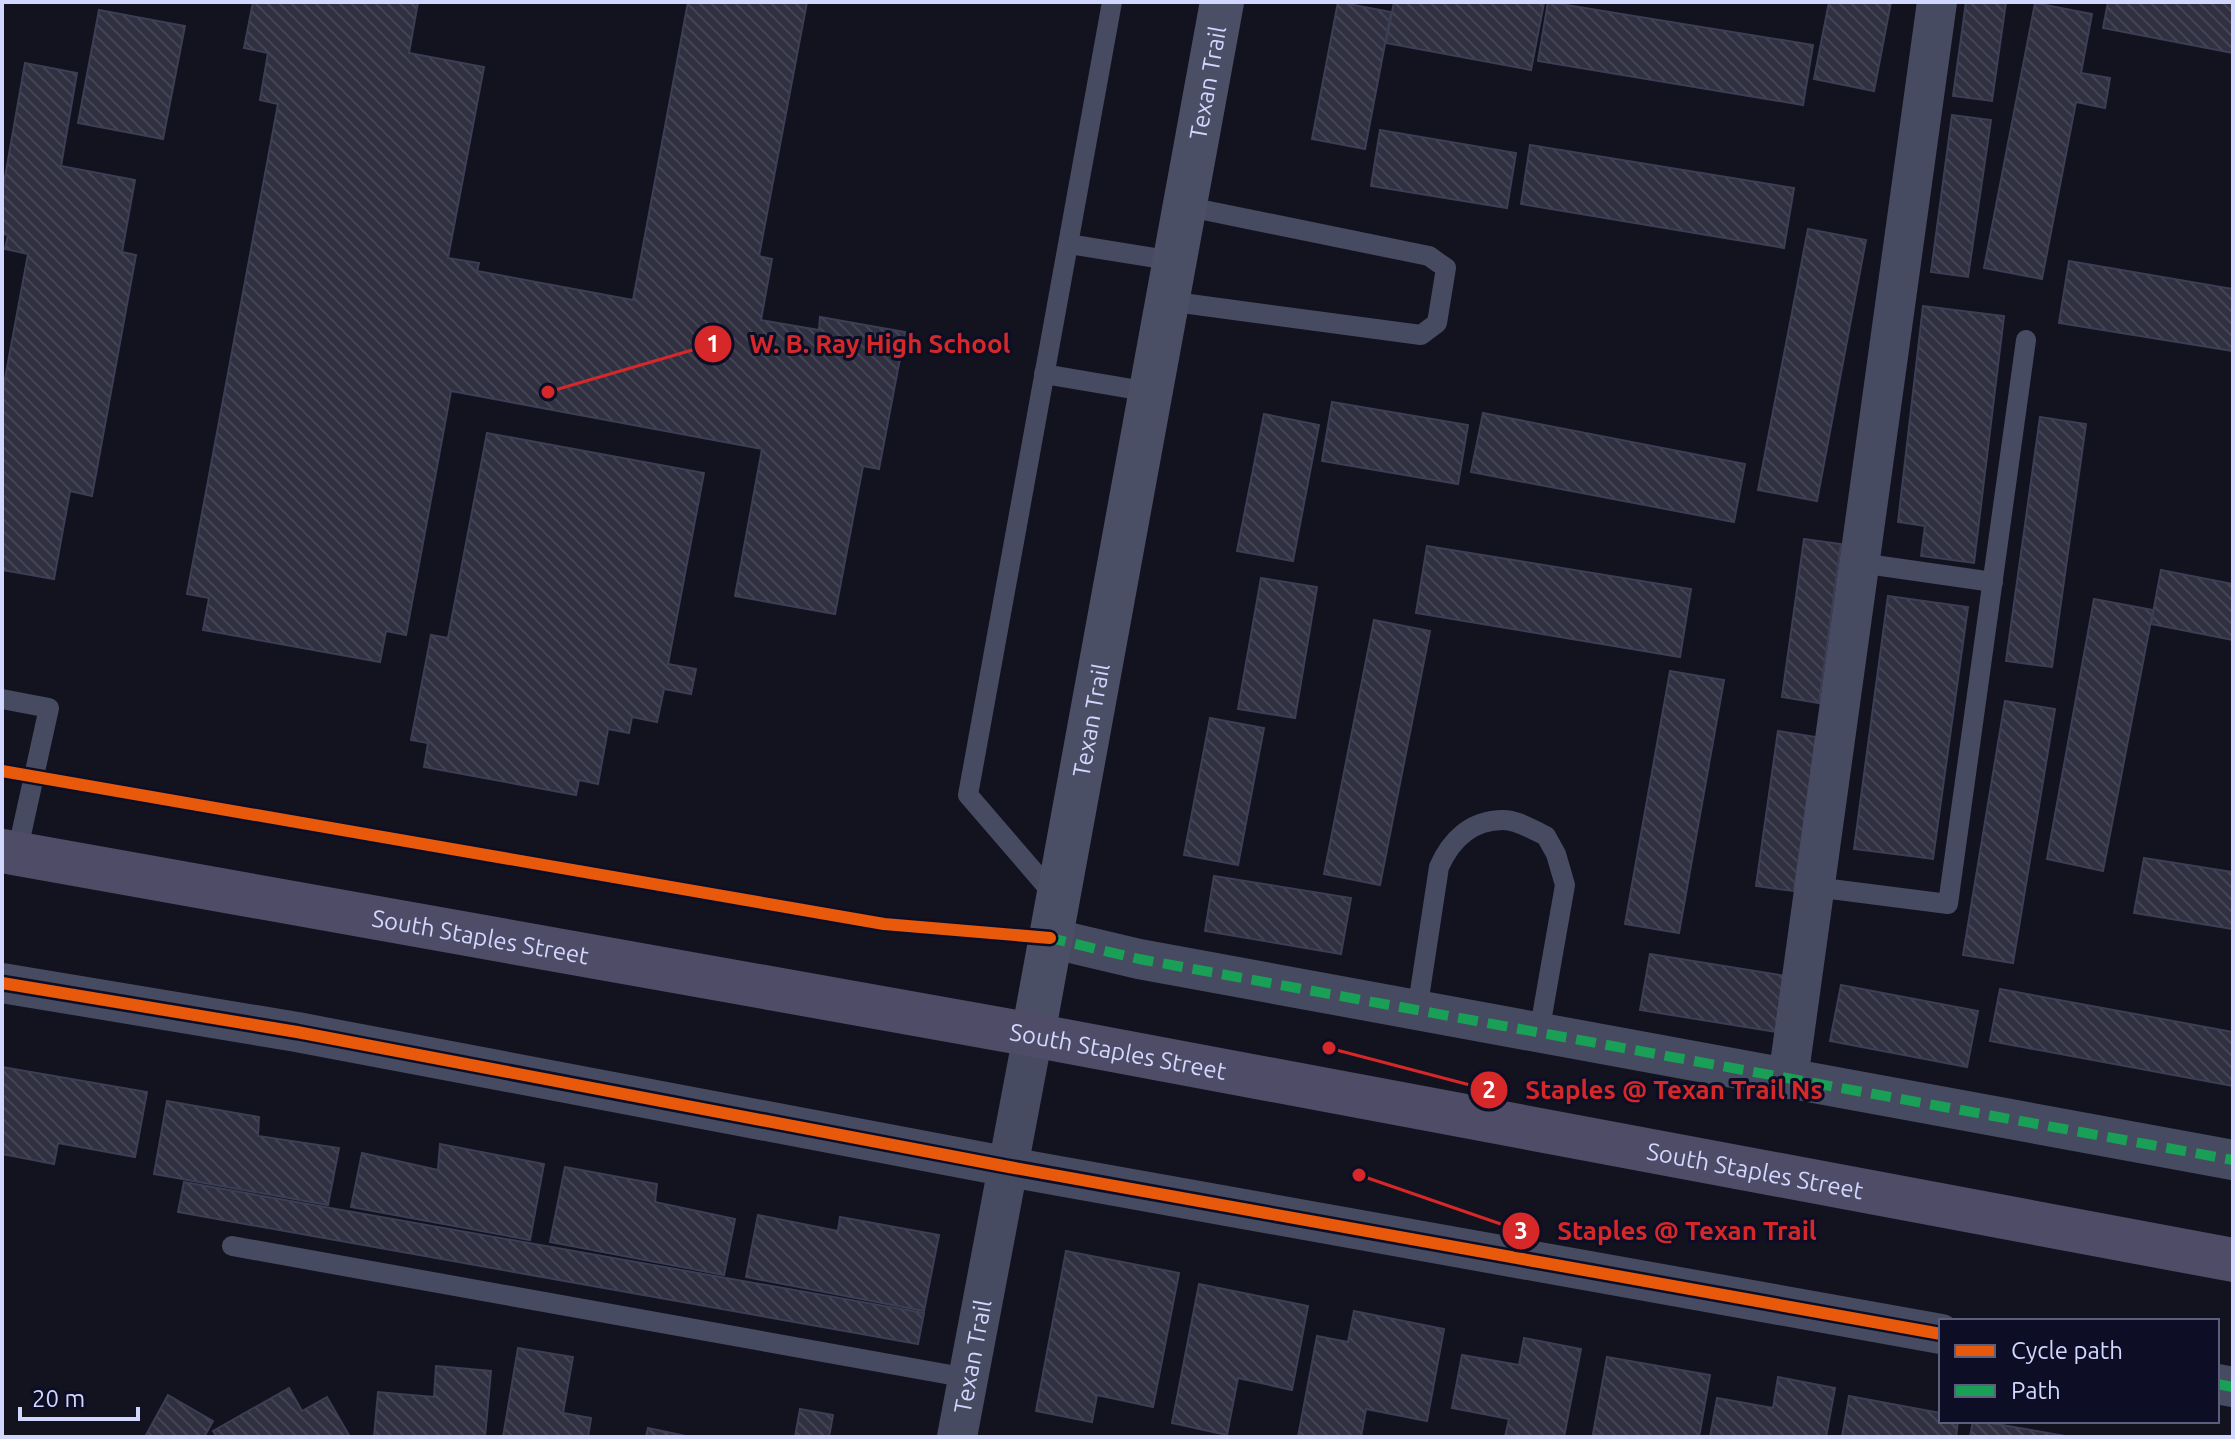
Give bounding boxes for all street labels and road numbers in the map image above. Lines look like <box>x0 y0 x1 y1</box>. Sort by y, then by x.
street label: Texan Trail <box>1184 24 1231 142</box>
street label: Texan Trail <box>1067 661 1114 779</box>
street label: South Staples Street <box>370 904 592 969</box>
street label: South Staples Street <box>1008 1018 1229 1085</box>
street label: South Staples Street <box>1645 1137 1866 1204</box>
street label: Texan Trail <box>948 1297 996 1416</box>

